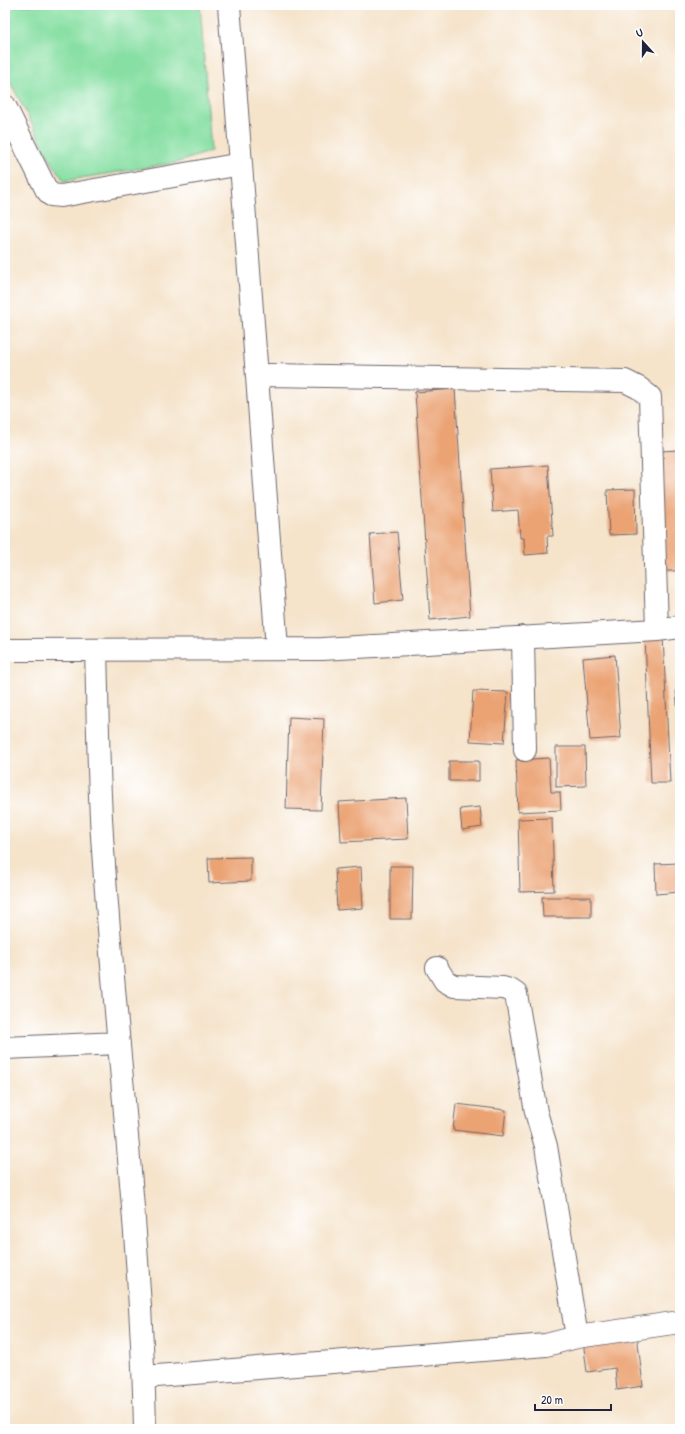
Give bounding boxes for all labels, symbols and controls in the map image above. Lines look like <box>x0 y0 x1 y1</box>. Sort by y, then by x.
north arrow <box>623 22 663 62</box>
text: U <box>634 25 645 40</box>
scale bar <box>535 1386 611 1412</box>
text: 20 m <box>541 1391 563 1408</box>

